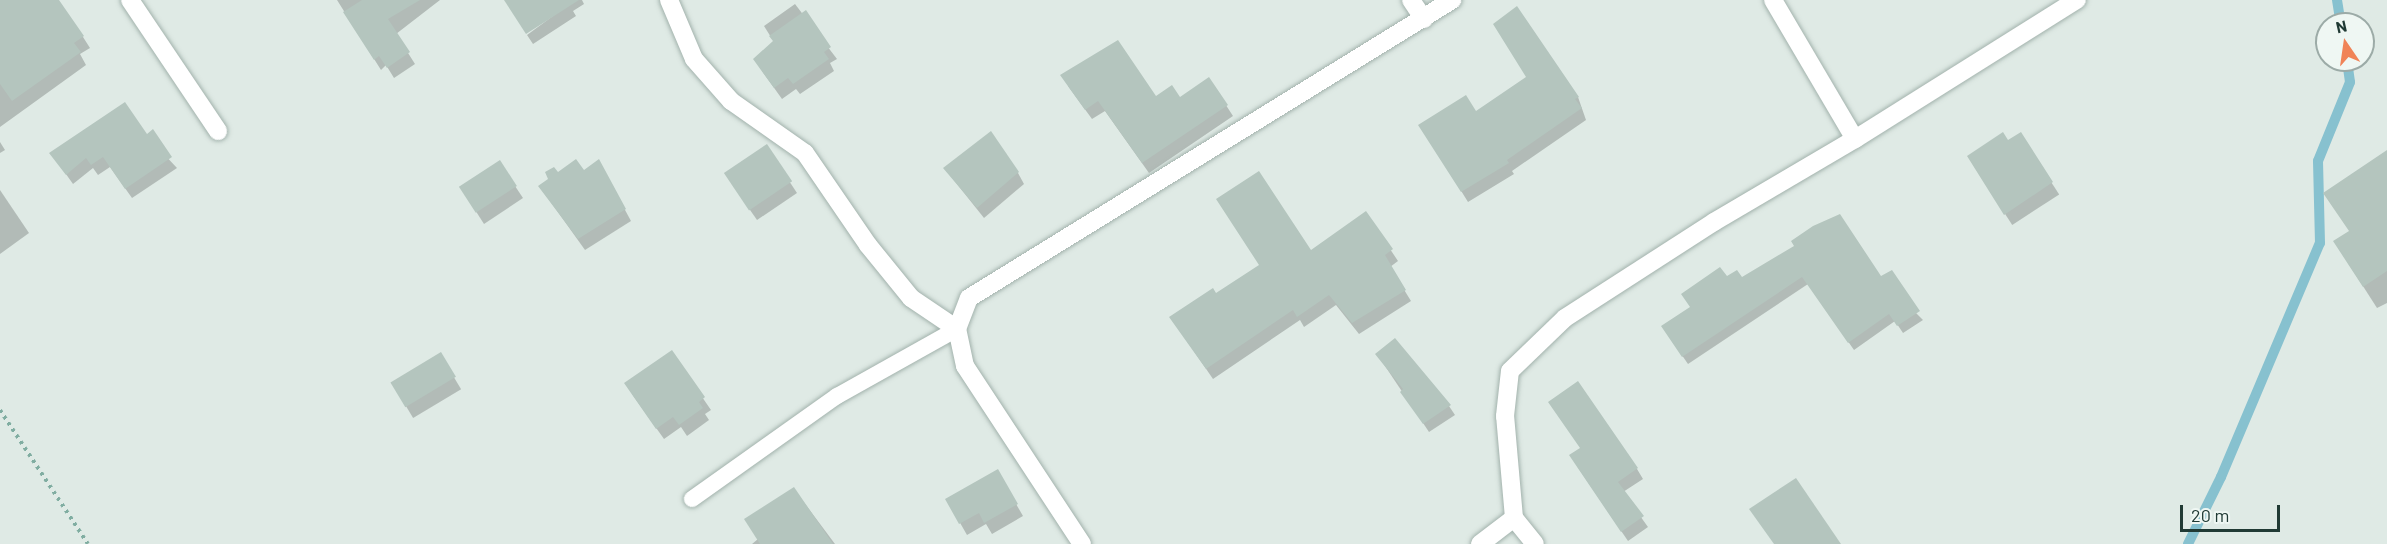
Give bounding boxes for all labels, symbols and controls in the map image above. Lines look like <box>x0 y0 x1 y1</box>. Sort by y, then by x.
north arrow <box>2315 12 2375 72</box>
text: N <box>2334 15 2349 36</box>
scale bar <box>2183 493 2284 531</box>
text: 20 m <box>2191 504 2229 526</box>

